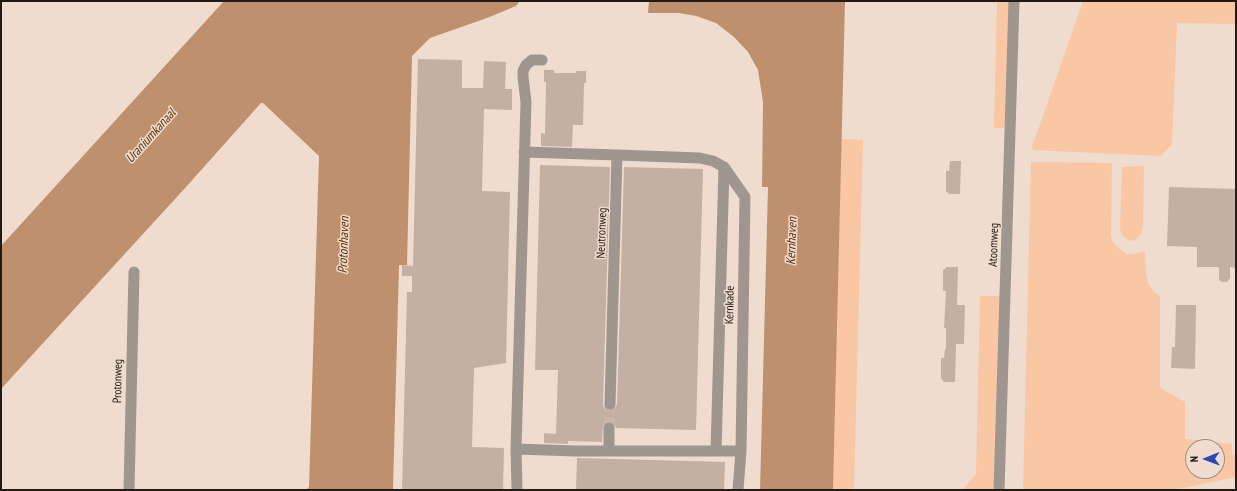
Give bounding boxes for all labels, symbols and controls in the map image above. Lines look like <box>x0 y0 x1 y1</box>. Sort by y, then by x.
water label: Uraniumkanaal <box>123 106 179 166</box>
street label: Neutronweg <box>594 207 610 259</box>
water label: Protonhaven <box>335 216 353 274</box>
water label: Kernhaven <box>783 217 801 265</box>
street label: Atoomweg <box>986 223 1002 267</box>
street label: Kernkade <box>722 286 738 324</box>
street label: Protonweg <box>110 359 126 403</box>
north arrow <box>1185 439 1225 479</box>
text: N <box>1187 456 1201 462</box>

